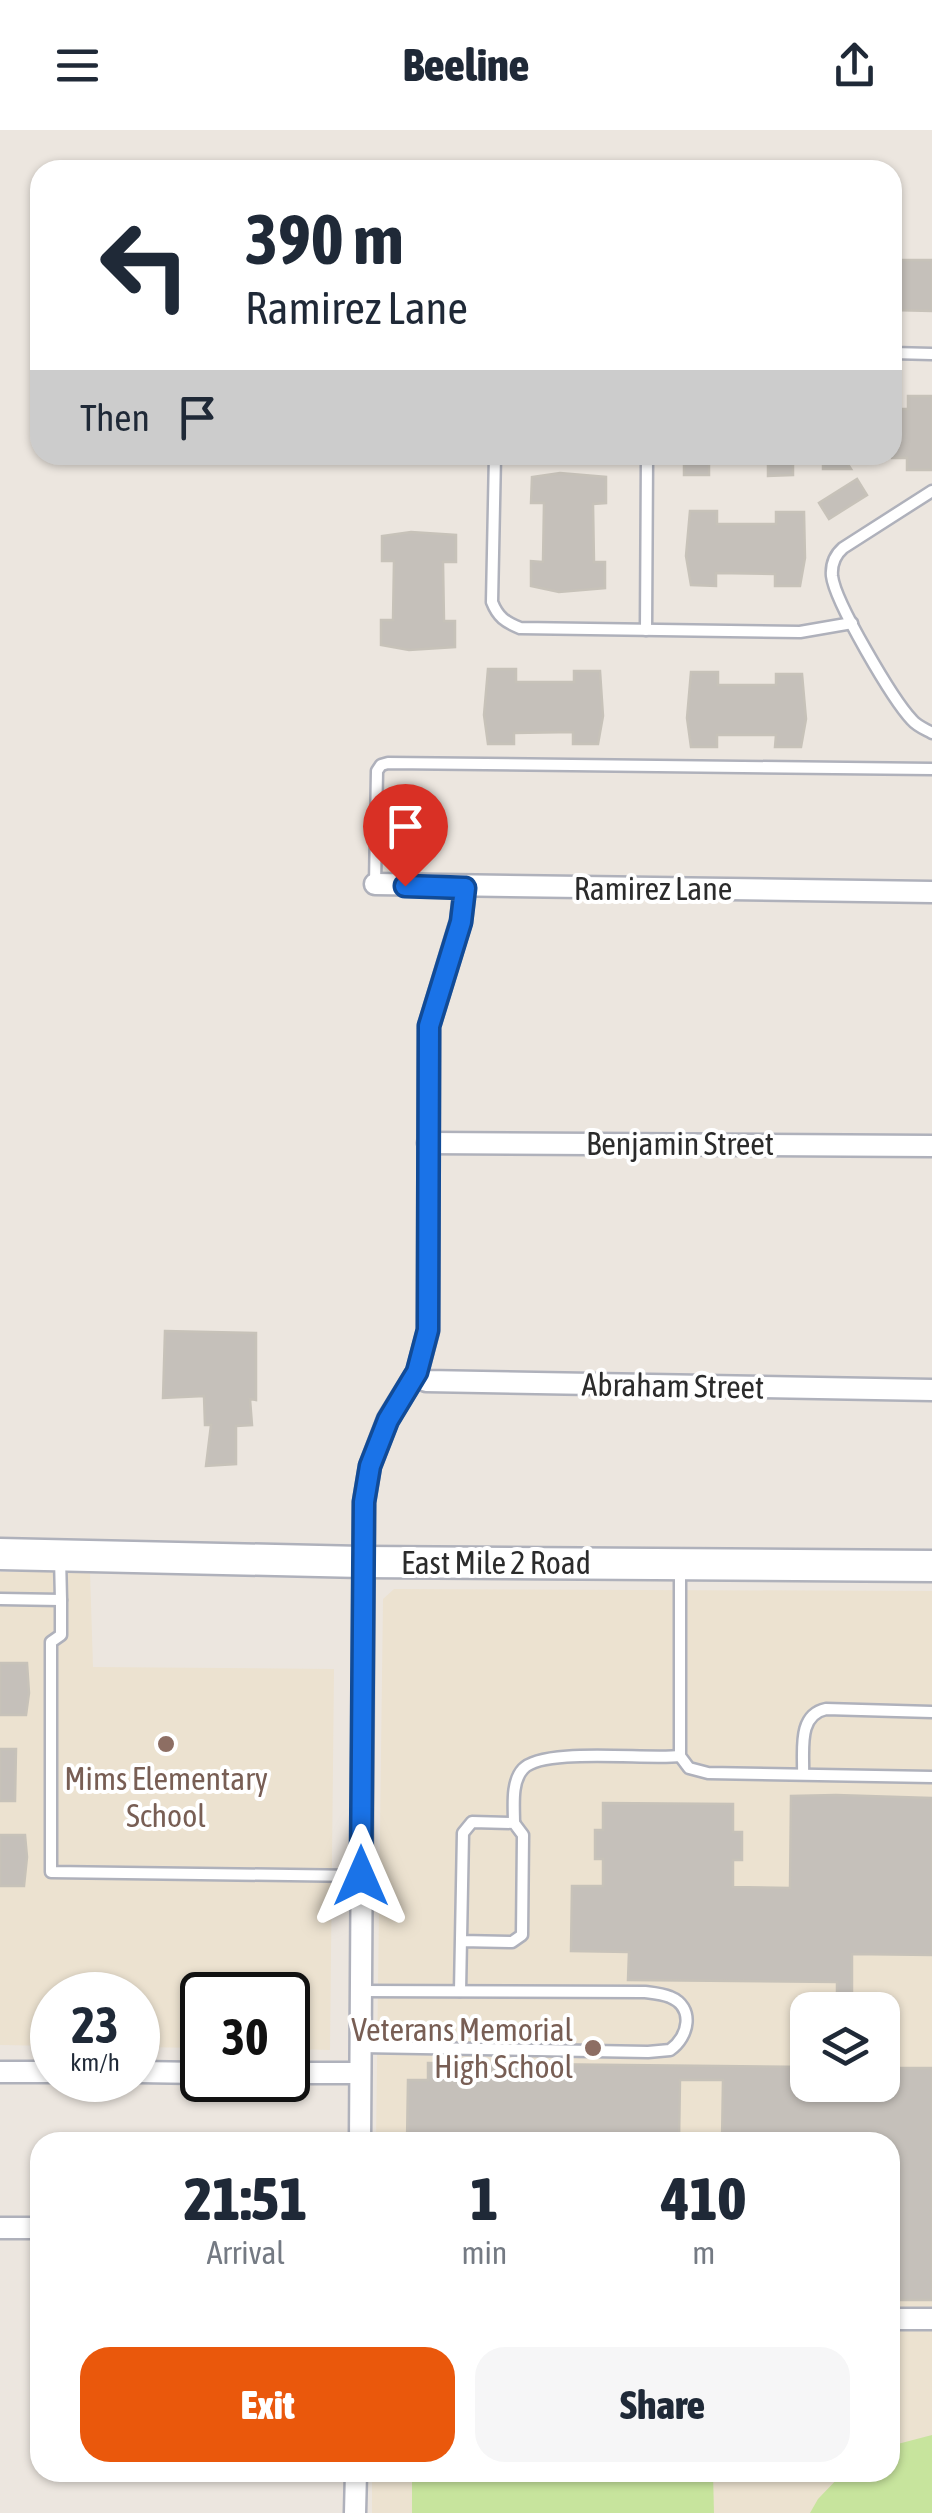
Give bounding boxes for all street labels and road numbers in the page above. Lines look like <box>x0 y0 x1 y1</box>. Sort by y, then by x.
street label: Ramirez Lane <box>574 870 732 907</box>
street label: Benjamin Street <box>586 1125 774 1162</box>
street label: Abraham Street <box>581 1365 765 1406</box>
street label: East Mile 2 Road <box>401 1544 591 1581</box>

